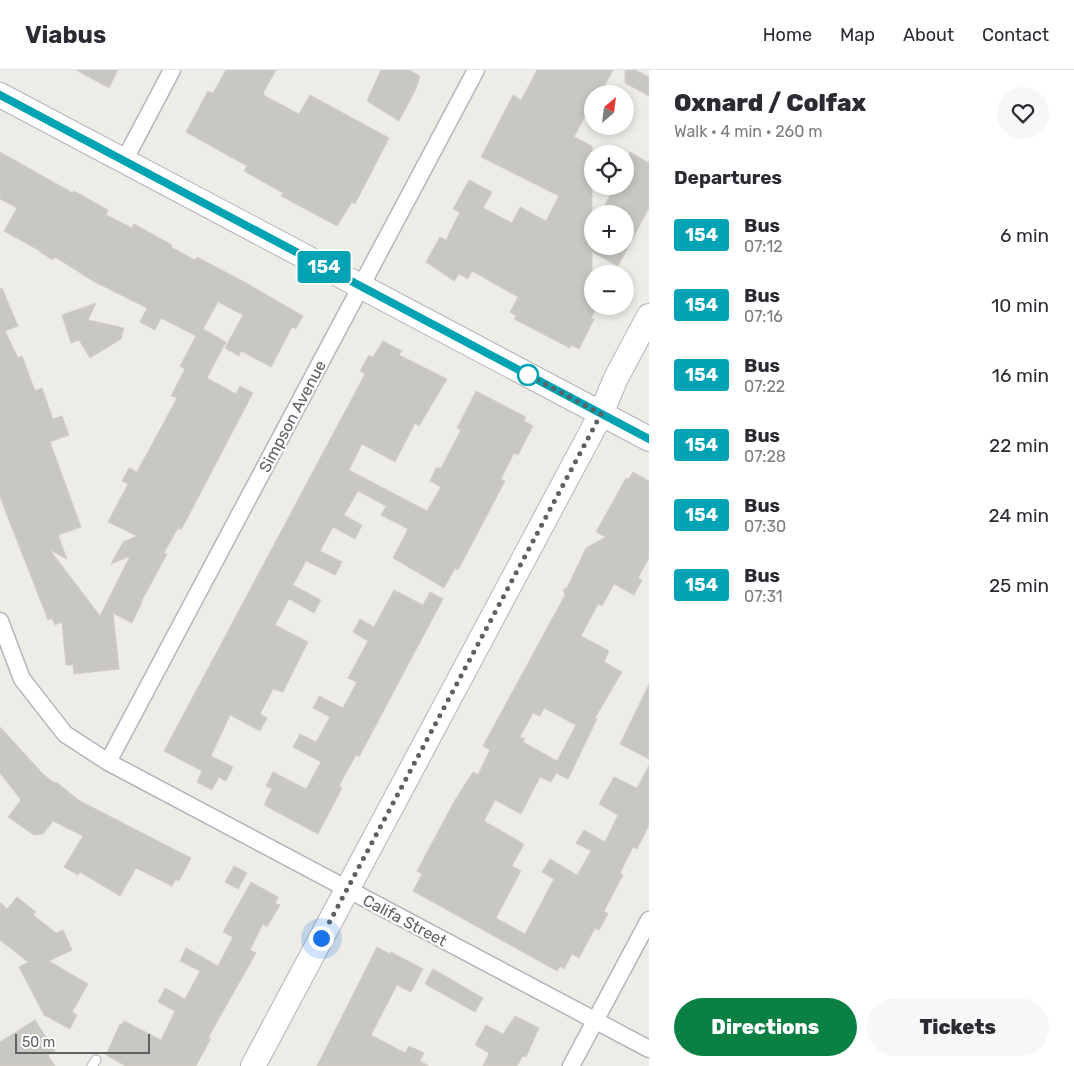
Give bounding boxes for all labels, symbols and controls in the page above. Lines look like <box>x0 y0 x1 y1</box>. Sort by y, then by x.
text: Viabus <box>25 21 106 49</box>
text: Home <box>763 24 812 46</box>
text: Map <box>840 24 875 46</box>
text: About <box>903 24 954 46</box>
text: Contact <box>982 24 1049 46</box>
north arrow <box>584 85 634 135</box>
map controls <box>584 85 634 315</box>
button: heart <box>997 87 1049 139</box>
text: Oxnard / Colfax <box>674 89 866 117</box>
text: Walk · 4 min · 260 m <box>674 122 823 141</box>
button: locate <box>584 145 634 195</box>
text: Departures <box>674 166 782 189</box>
button: + <box>584 205 634 255</box>
text: Bus <box>744 214 780 237</box>
text: 154 <box>685 224 718 246</box>
text: 6 min <box>1000 224 1049 247</box>
text: 07:12 <box>744 237 783 256</box>
line badge: 154 <box>295 251 353 283</box>
text: 154 <box>308 256 340 278</box>
button: − <box>584 265 634 315</box>
text: Bus <box>744 284 780 307</box>
text: 154 <box>685 294 718 316</box>
text: 10 min <box>991 294 1049 317</box>
text: 07:16 <box>744 307 783 326</box>
text: Bus <box>744 354 780 377</box>
street label: Simpson Avenue <box>255 357 330 476</box>
unlabelled marker <box>517 364 539 386</box>
text: 154 <box>685 364 718 386</box>
text: 16 min <box>992 364 1049 387</box>
text: 07:22 <box>744 377 785 396</box>
text: Bus <box>744 424 780 447</box>
text: 154 <box>685 434 718 456</box>
text: 22 min <box>989 434 1049 457</box>
text: 07:28 <box>744 447 786 466</box>
text: Bus <box>744 494 780 517</box>
text: 154 <box>685 504 718 526</box>
text: 24 min <box>989 504 1049 527</box>
text: 07:30 <box>744 517 786 536</box>
text: Bus <box>744 564 780 587</box>
text: 154 <box>685 574 718 596</box>
text: 25 min <box>989 574 1049 597</box>
text: 07:31 <box>744 587 783 606</box>
street label: Califa Street <box>360 890 450 950</box>
your location <box>309 926 334 951</box>
button: Directions <box>674 998 857 1056</box>
button: Tickets <box>867 998 1049 1056</box>
scale bar <box>15 1031 150 1054</box>
text: 50 m <box>22 1034 55 1051</box>

